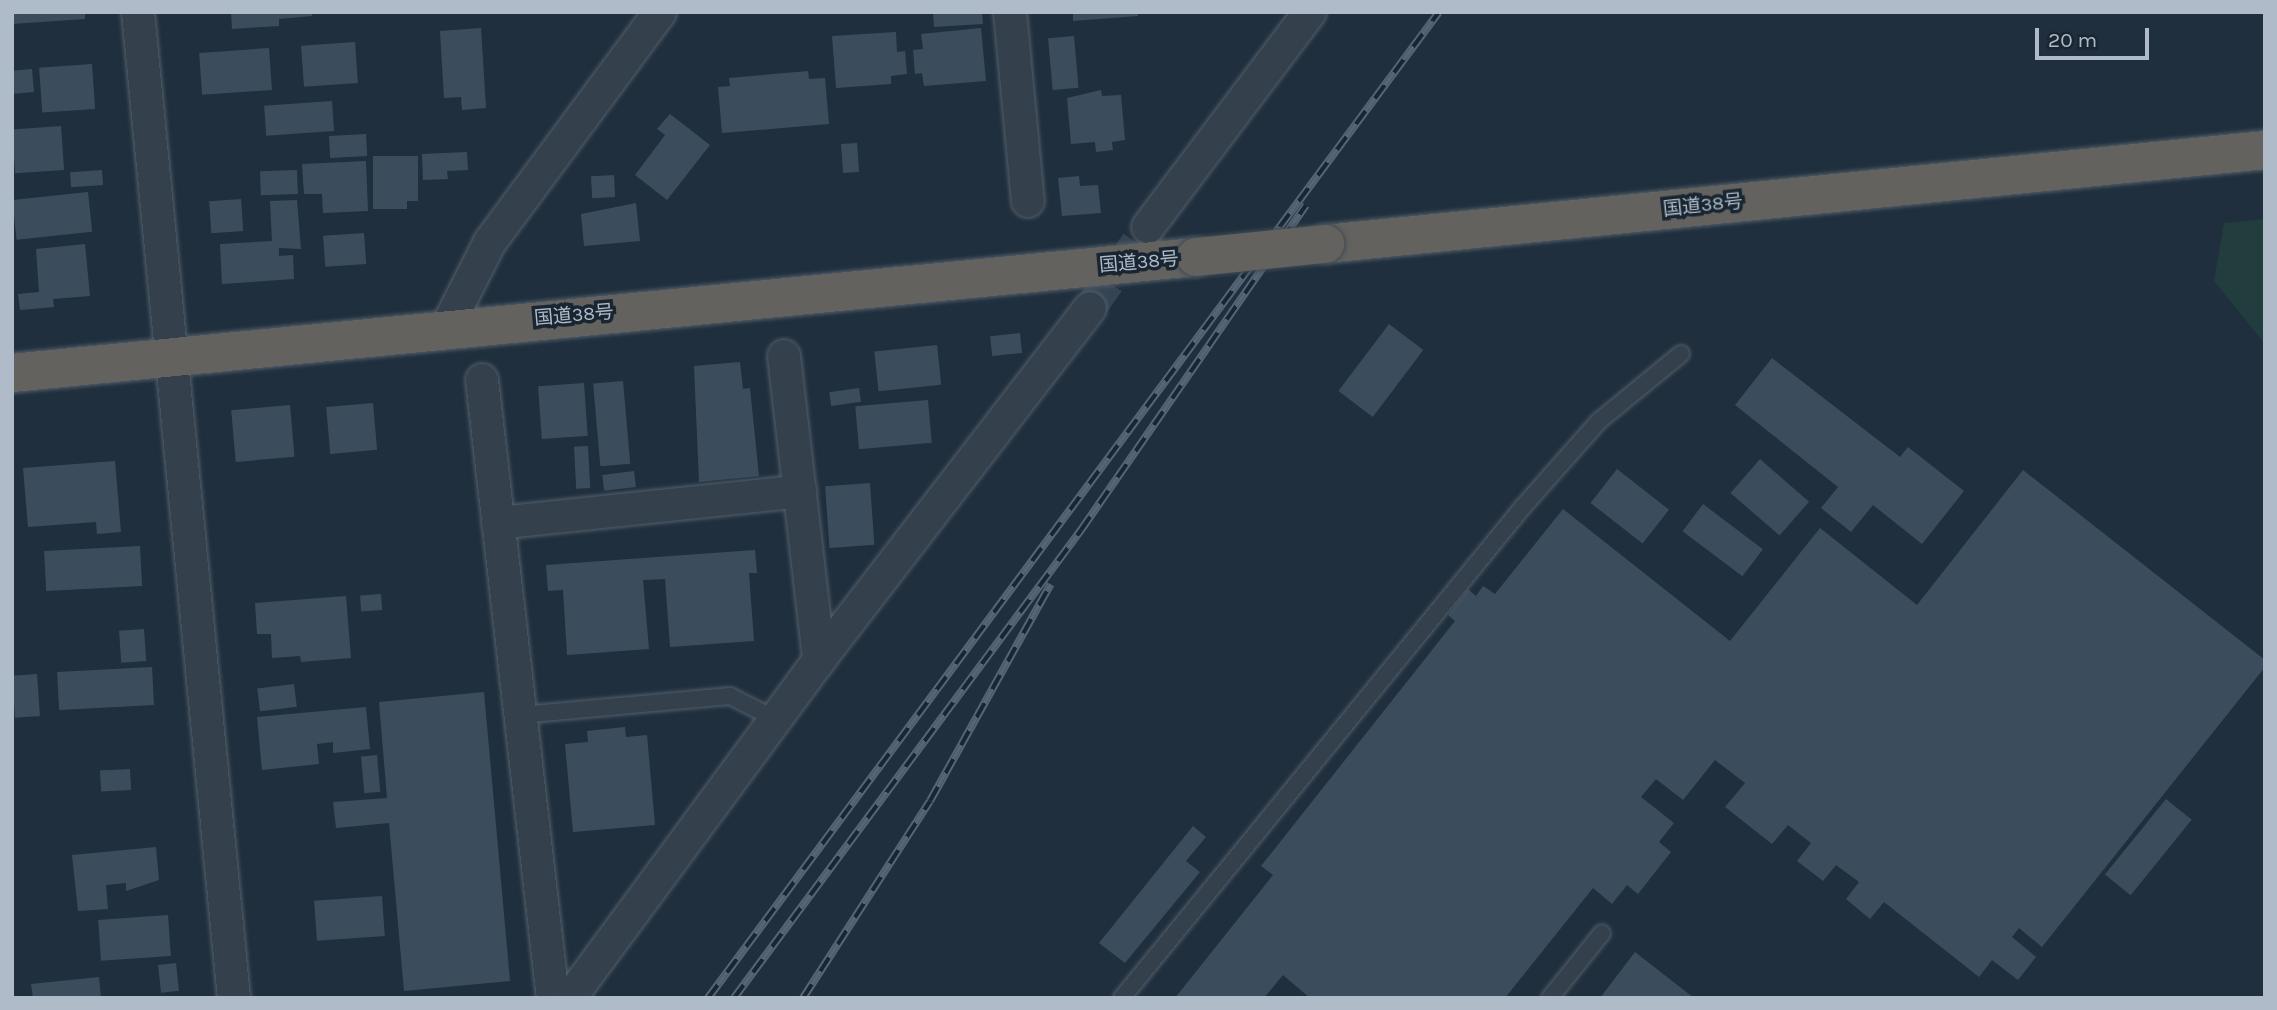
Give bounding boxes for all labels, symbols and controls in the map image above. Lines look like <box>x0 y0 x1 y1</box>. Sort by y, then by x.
scale bar <box>2039 14 2153 58</box>
text: 20 m <box>2048 28 2097 52</box>
street label: 国道38号 <box>1662 190 1744 222</box>
street label: 国道38号 <box>1098 248 1180 278</box>
street label: 国道38号 <box>533 301 615 331</box>

